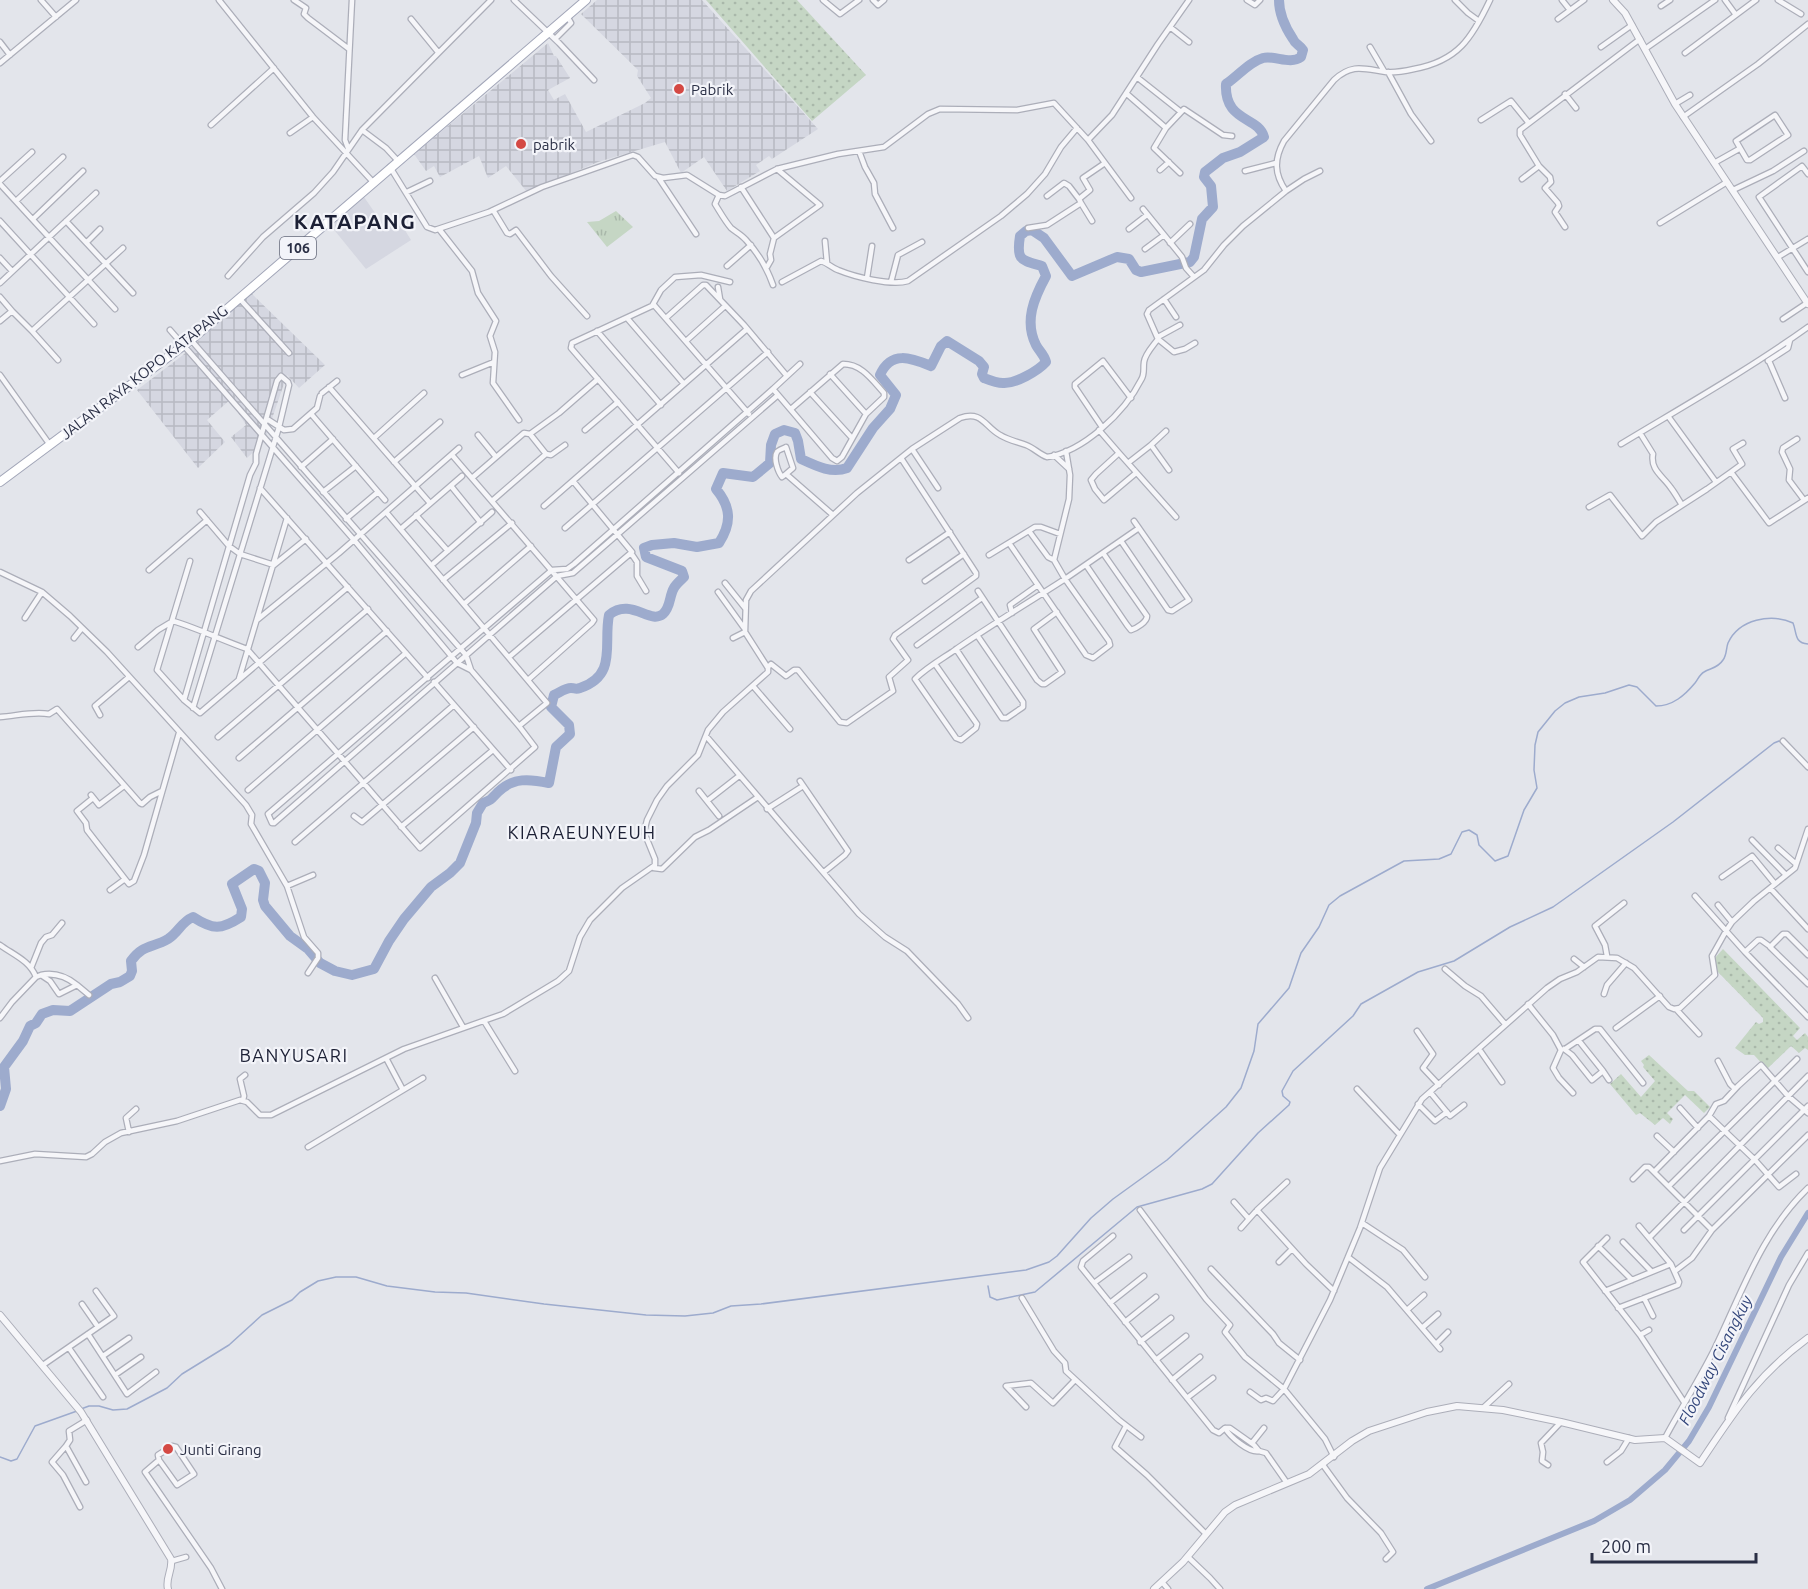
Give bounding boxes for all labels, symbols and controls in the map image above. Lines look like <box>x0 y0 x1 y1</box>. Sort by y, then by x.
place label: Pabrik <box>691 81 734 98</box>
marker: Pabrik <box>672 82 686 96</box>
place label: pabrik <box>533 136 576 153</box>
marker: pabrik <box>514 137 528 151</box>
district label: KATAPANG <box>294 209 416 233</box>
road number: 106 <box>280 237 316 259</box>
street label: JALAN RAYA KOPO KATAPANG <box>57 301 231 443</box>
district label: KIARAEUNYEUH <box>508 822 656 842</box>
district label: BANYUSARI <box>239 1045 349 1065</box>
water label: Floodway Cisangkuy <box>1675 1292 1756 1428</box>
place label: Junti Girang <box>180 1441 262 1458</box>
marker: Junti Girang <box>161 1442 175 1456</box>
scale bar <box>1592 1526 1756 1564</box>
text: 200 m <box>1601 1536 1651 1556</box>

